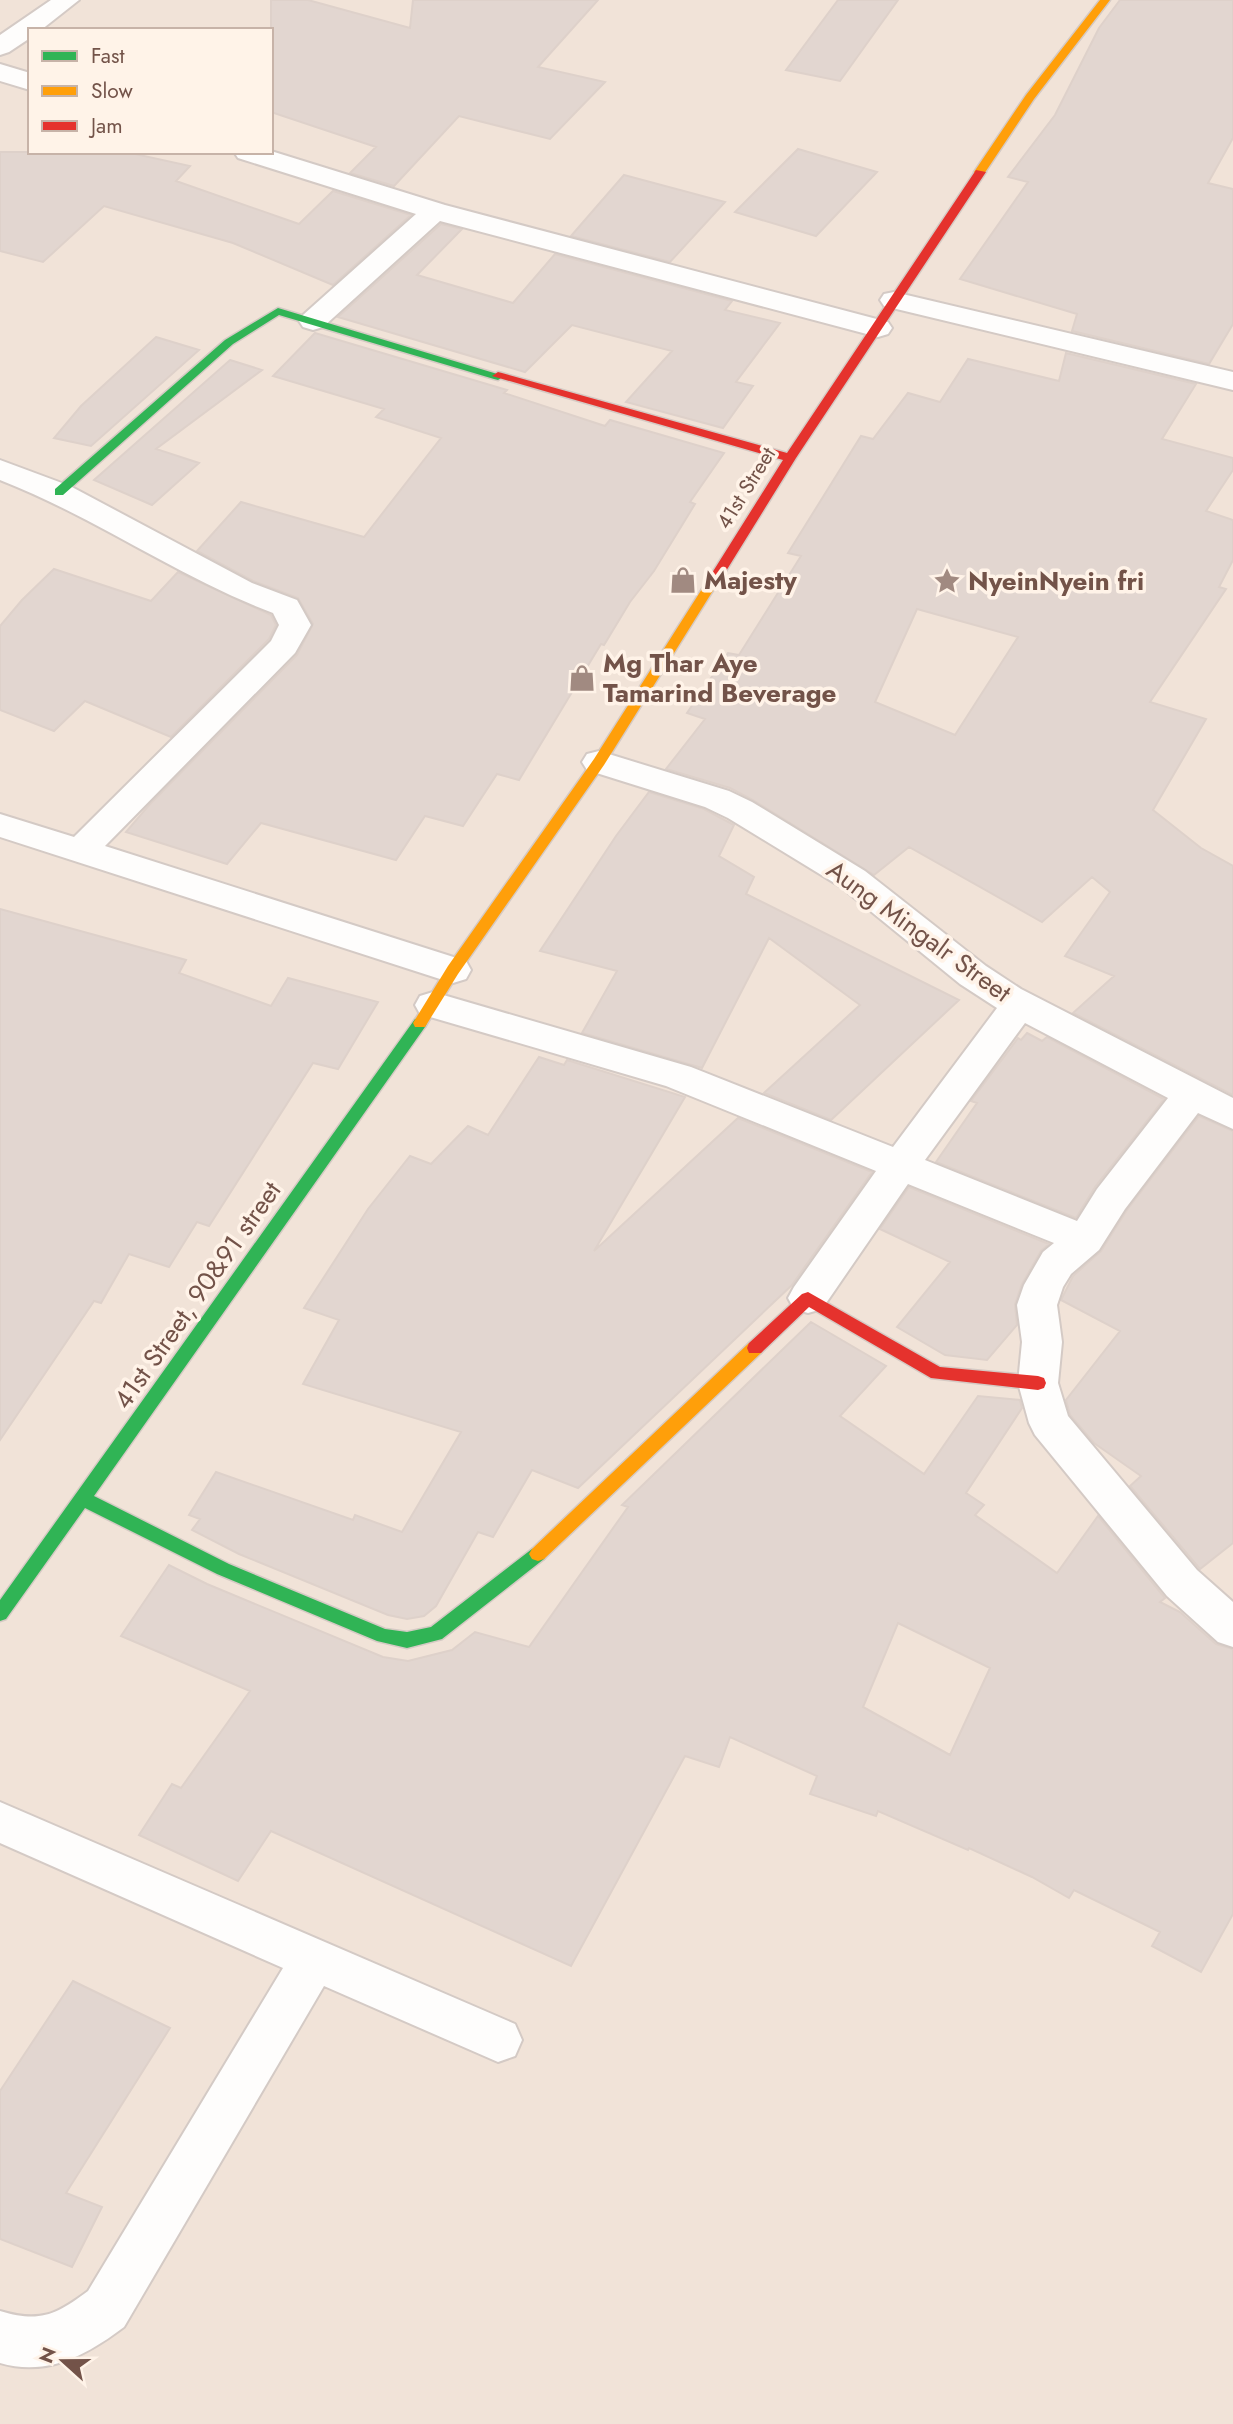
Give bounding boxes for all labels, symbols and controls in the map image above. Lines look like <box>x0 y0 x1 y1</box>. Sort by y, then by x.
legend <box>28 28 273 154</box>
text: Fast <box>91 41 124 71</box>
text: Slow <box>91 76 133 106</box>
text: Jam <box>88 111 123 141</box>
street label: 41st Street <box>709 441 783 535</box>
place label: Majesty <box>704 561 797 599</box>
place label: NyeinNyein fri <box>968 562 1144 600</box>
shop icon: Majesty <box>668 565 698 595</box>
place icon: NyeinNyein fri <box>932 566 962 596</box>
place label: Mg Thar Aye Tamarind Beverage <box>603 644 837 712</box>
shop icon: Mg Thar Aye Tamarind Beverage <box>567 663 597 693</box>
street label: Aung Mingalr Street <box>819 851 1020 1011</box>
street label: 41st Street, 90&91 street <box>104 1173 290 1417</box>
north arrow <box>28 2326 98 2396</box>
text: N <box>32 2343 63 2367</box>

